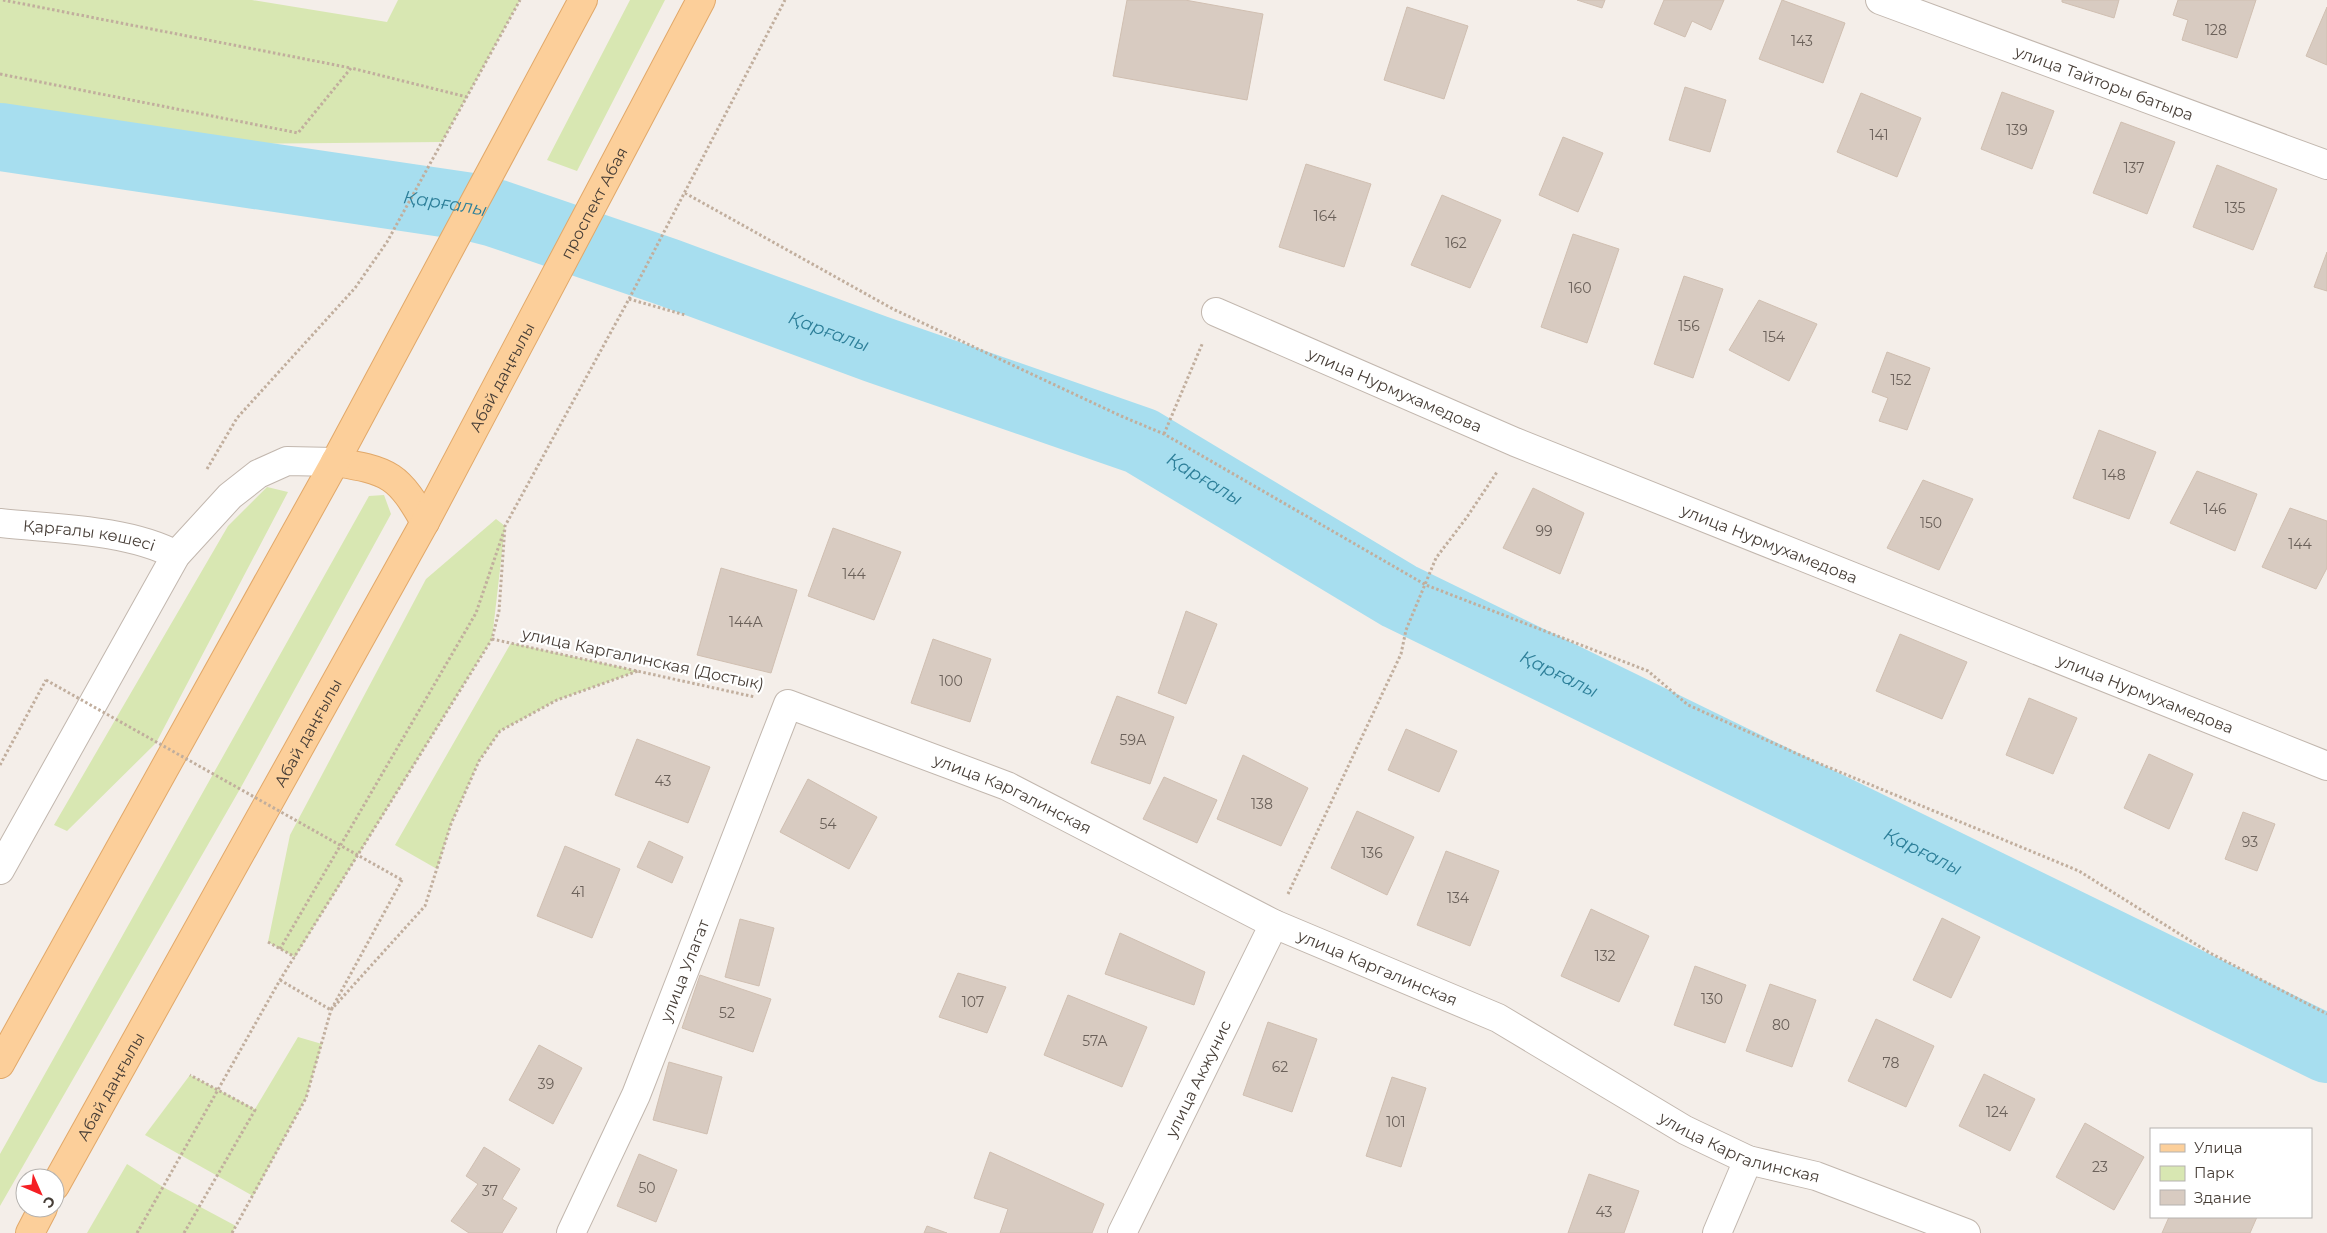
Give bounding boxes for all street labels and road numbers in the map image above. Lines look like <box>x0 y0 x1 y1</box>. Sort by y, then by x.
street label: улица Тайторы батыра <box>2011 41 2196 124</box>
street label: проспект Абая <box>556 144 631 262</box>
street label: Абай даңғылы <box>465 319 538 435</box>
street label: улица Нурмухамедова <box>1304 343 1485 436</box>
street label: улица Нурмухамедова <box>1678 499 1860 587</box>
street label: Қарғалы көшесі <box>22 516 158 555</box>
street label: улица Каргалинская (Достык) <box>519 624 766 694</box>
street label: улица Нурмухамедова <box>2054 650 2236 737</box>
street label: Абай даңғылы <box>270 675 345 790</box>
street label: улица Каргалинская <box>930 750 1095 838</box>
street label: улица Улагат <box>655 916 713 1026</box>
street label: улица Каргалинская <box>1294 925 1461 1010</box>
street label: улица Акжунис <box>1161 1017 1235 1141</box>
street label: Абай даңғылы <box>73 1029 148 1144</box>
street label: улица Каргалинская <box>1655 1107 1822 1186</box>

